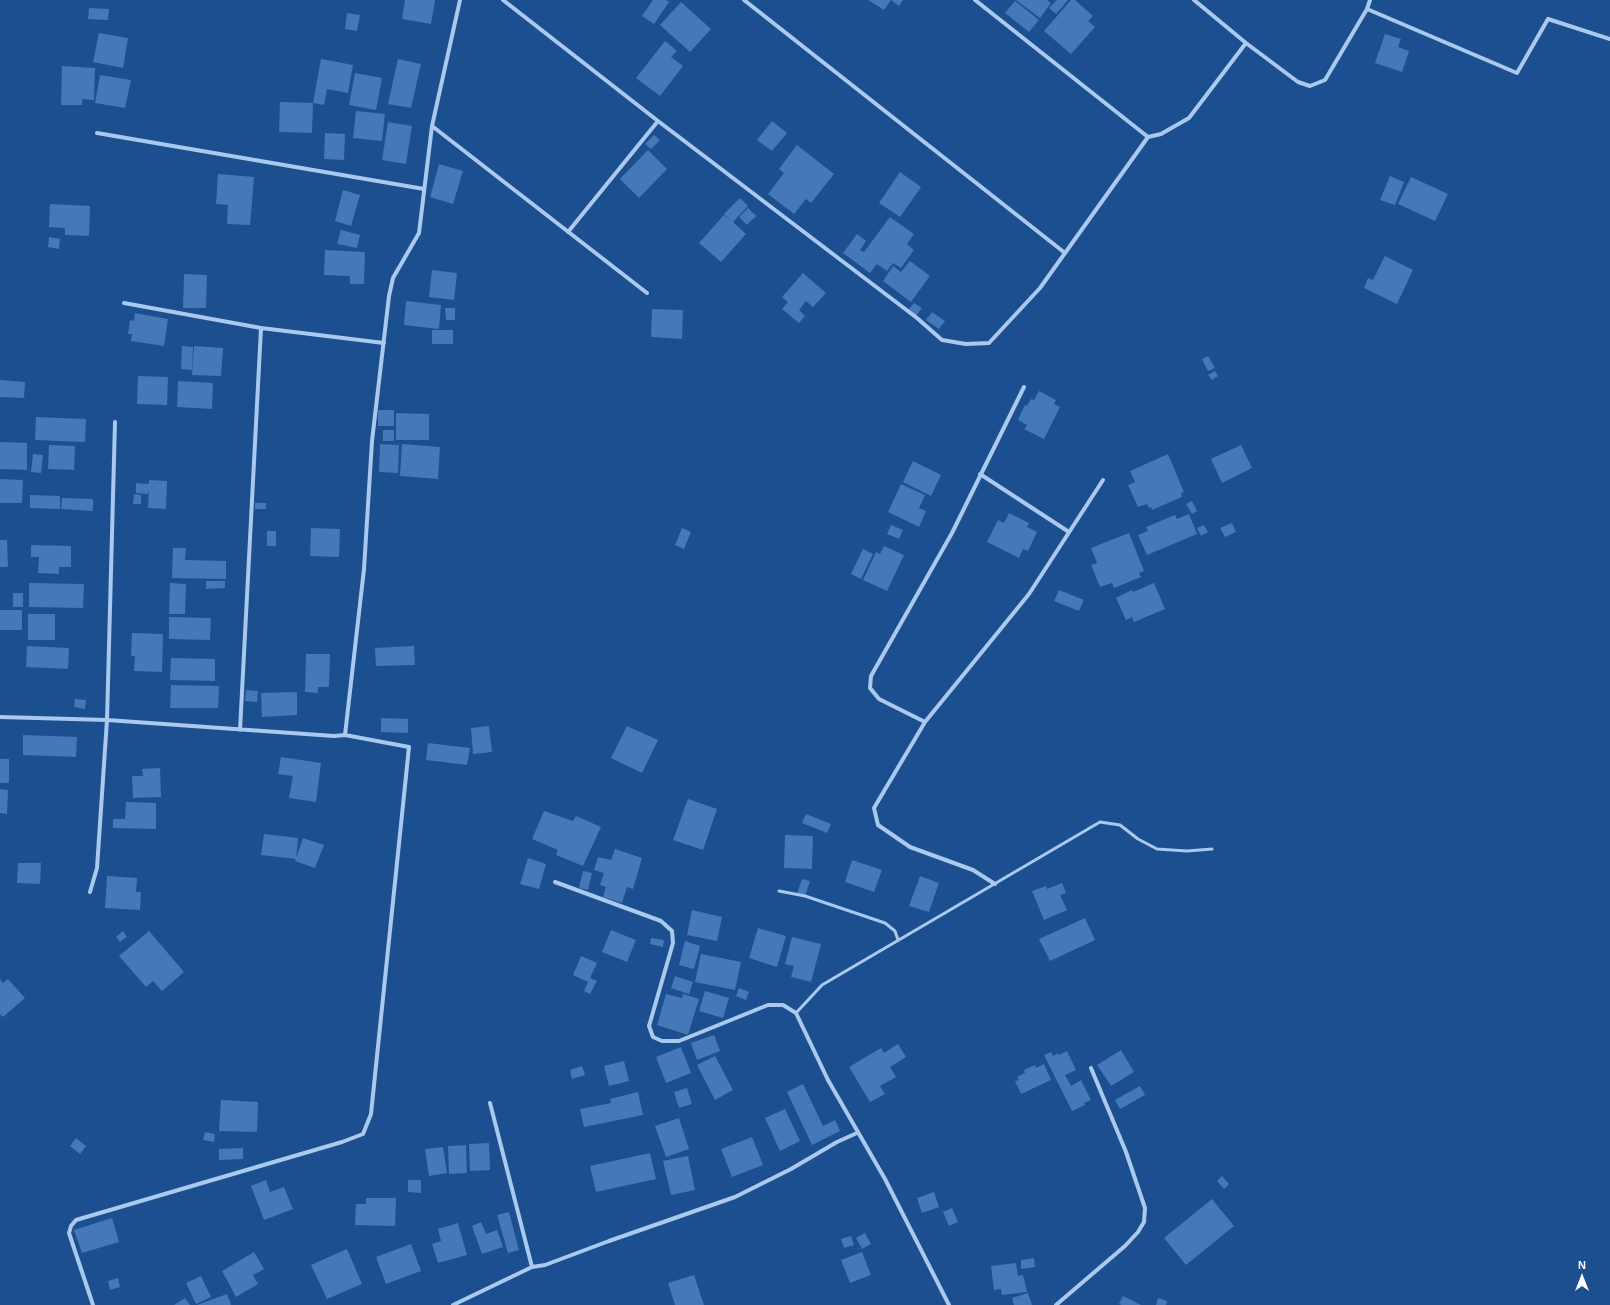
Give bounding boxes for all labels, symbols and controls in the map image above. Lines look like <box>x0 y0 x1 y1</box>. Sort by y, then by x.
north arrow <box>1562 1257 1602 1297</box>
text: N <box>1578 1259 1586 1271</box>

